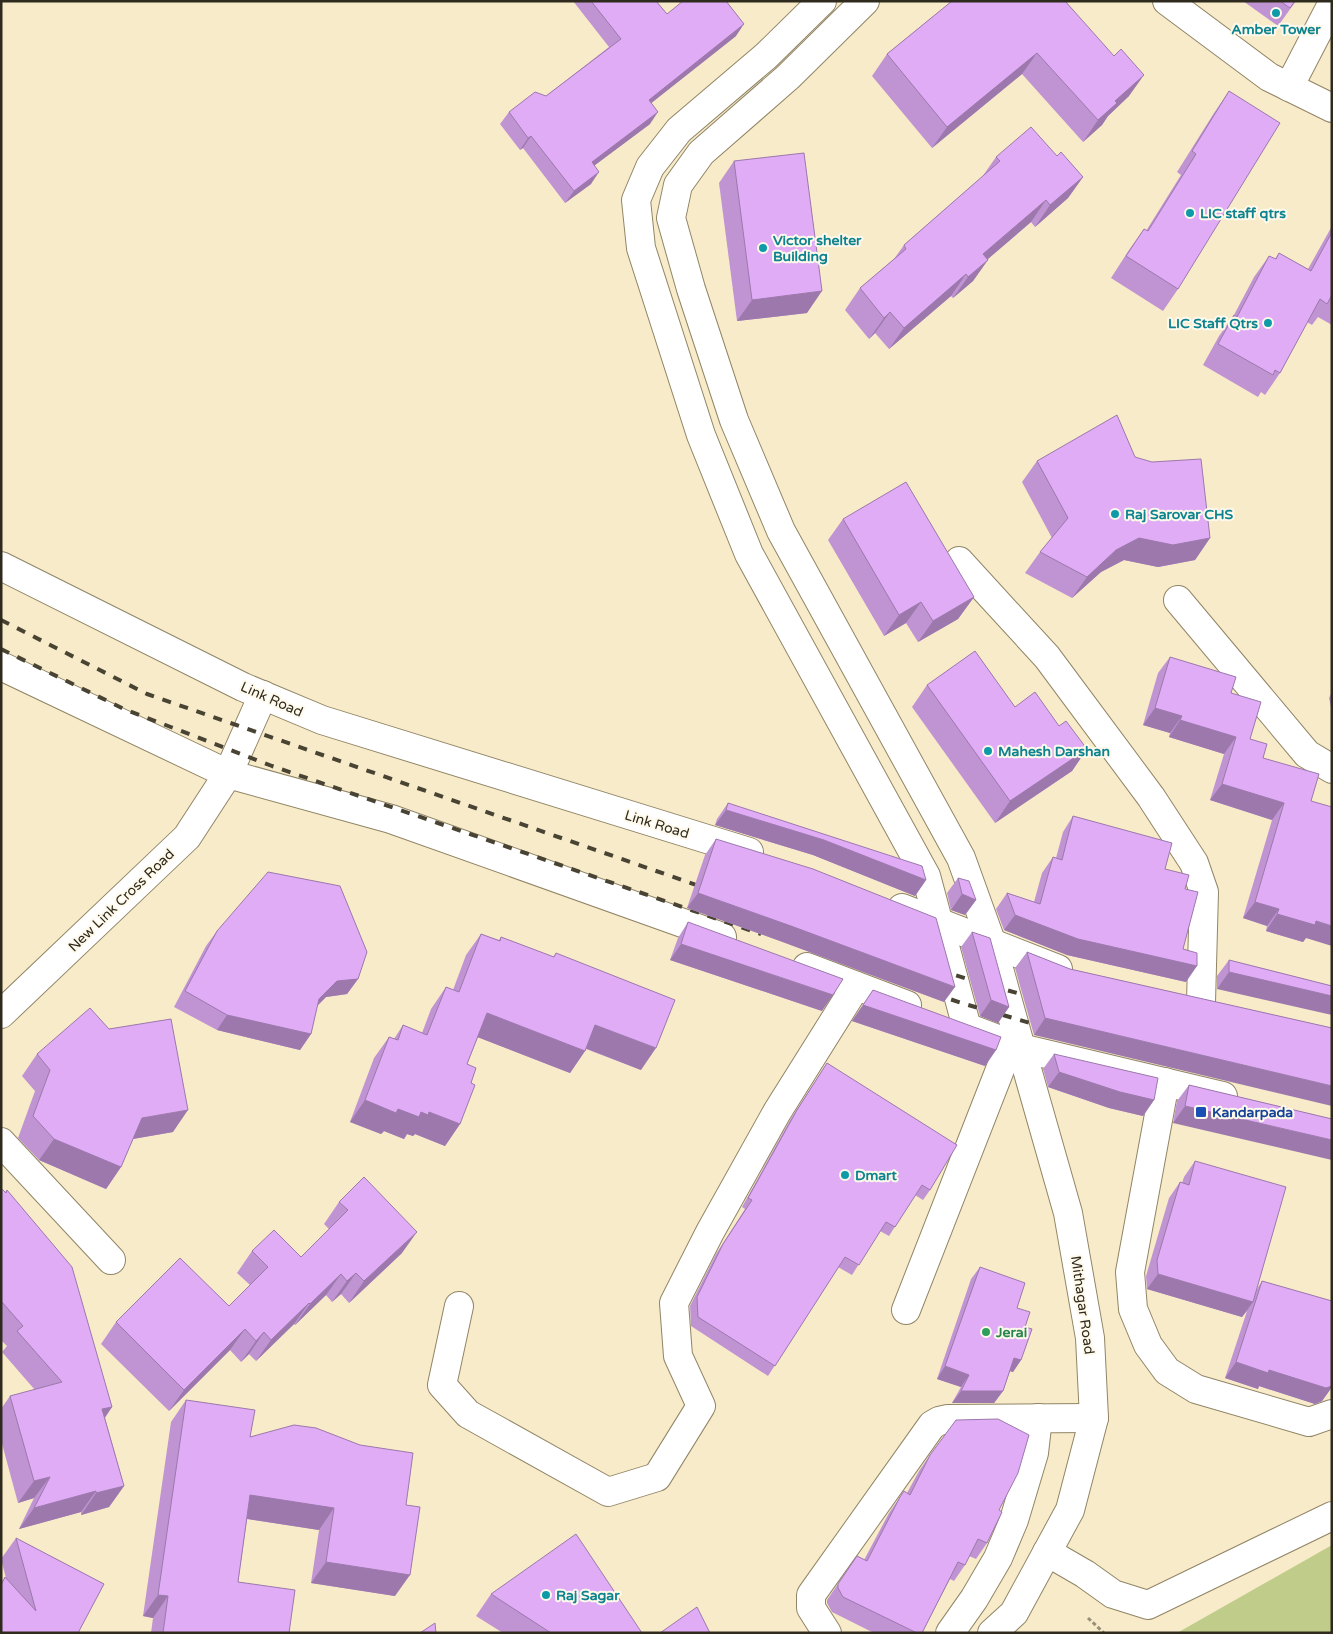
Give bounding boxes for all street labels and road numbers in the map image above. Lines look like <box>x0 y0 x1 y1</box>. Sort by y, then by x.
street label: Link Road <box>238 678 306 721</box>
street label: Link Road <box>623 807 691 842</box>
street label: New Link Cross Road <box>65 845 178 955</box>
street label: Mithagar Road <box>1067 1255 1098 1356</box>

